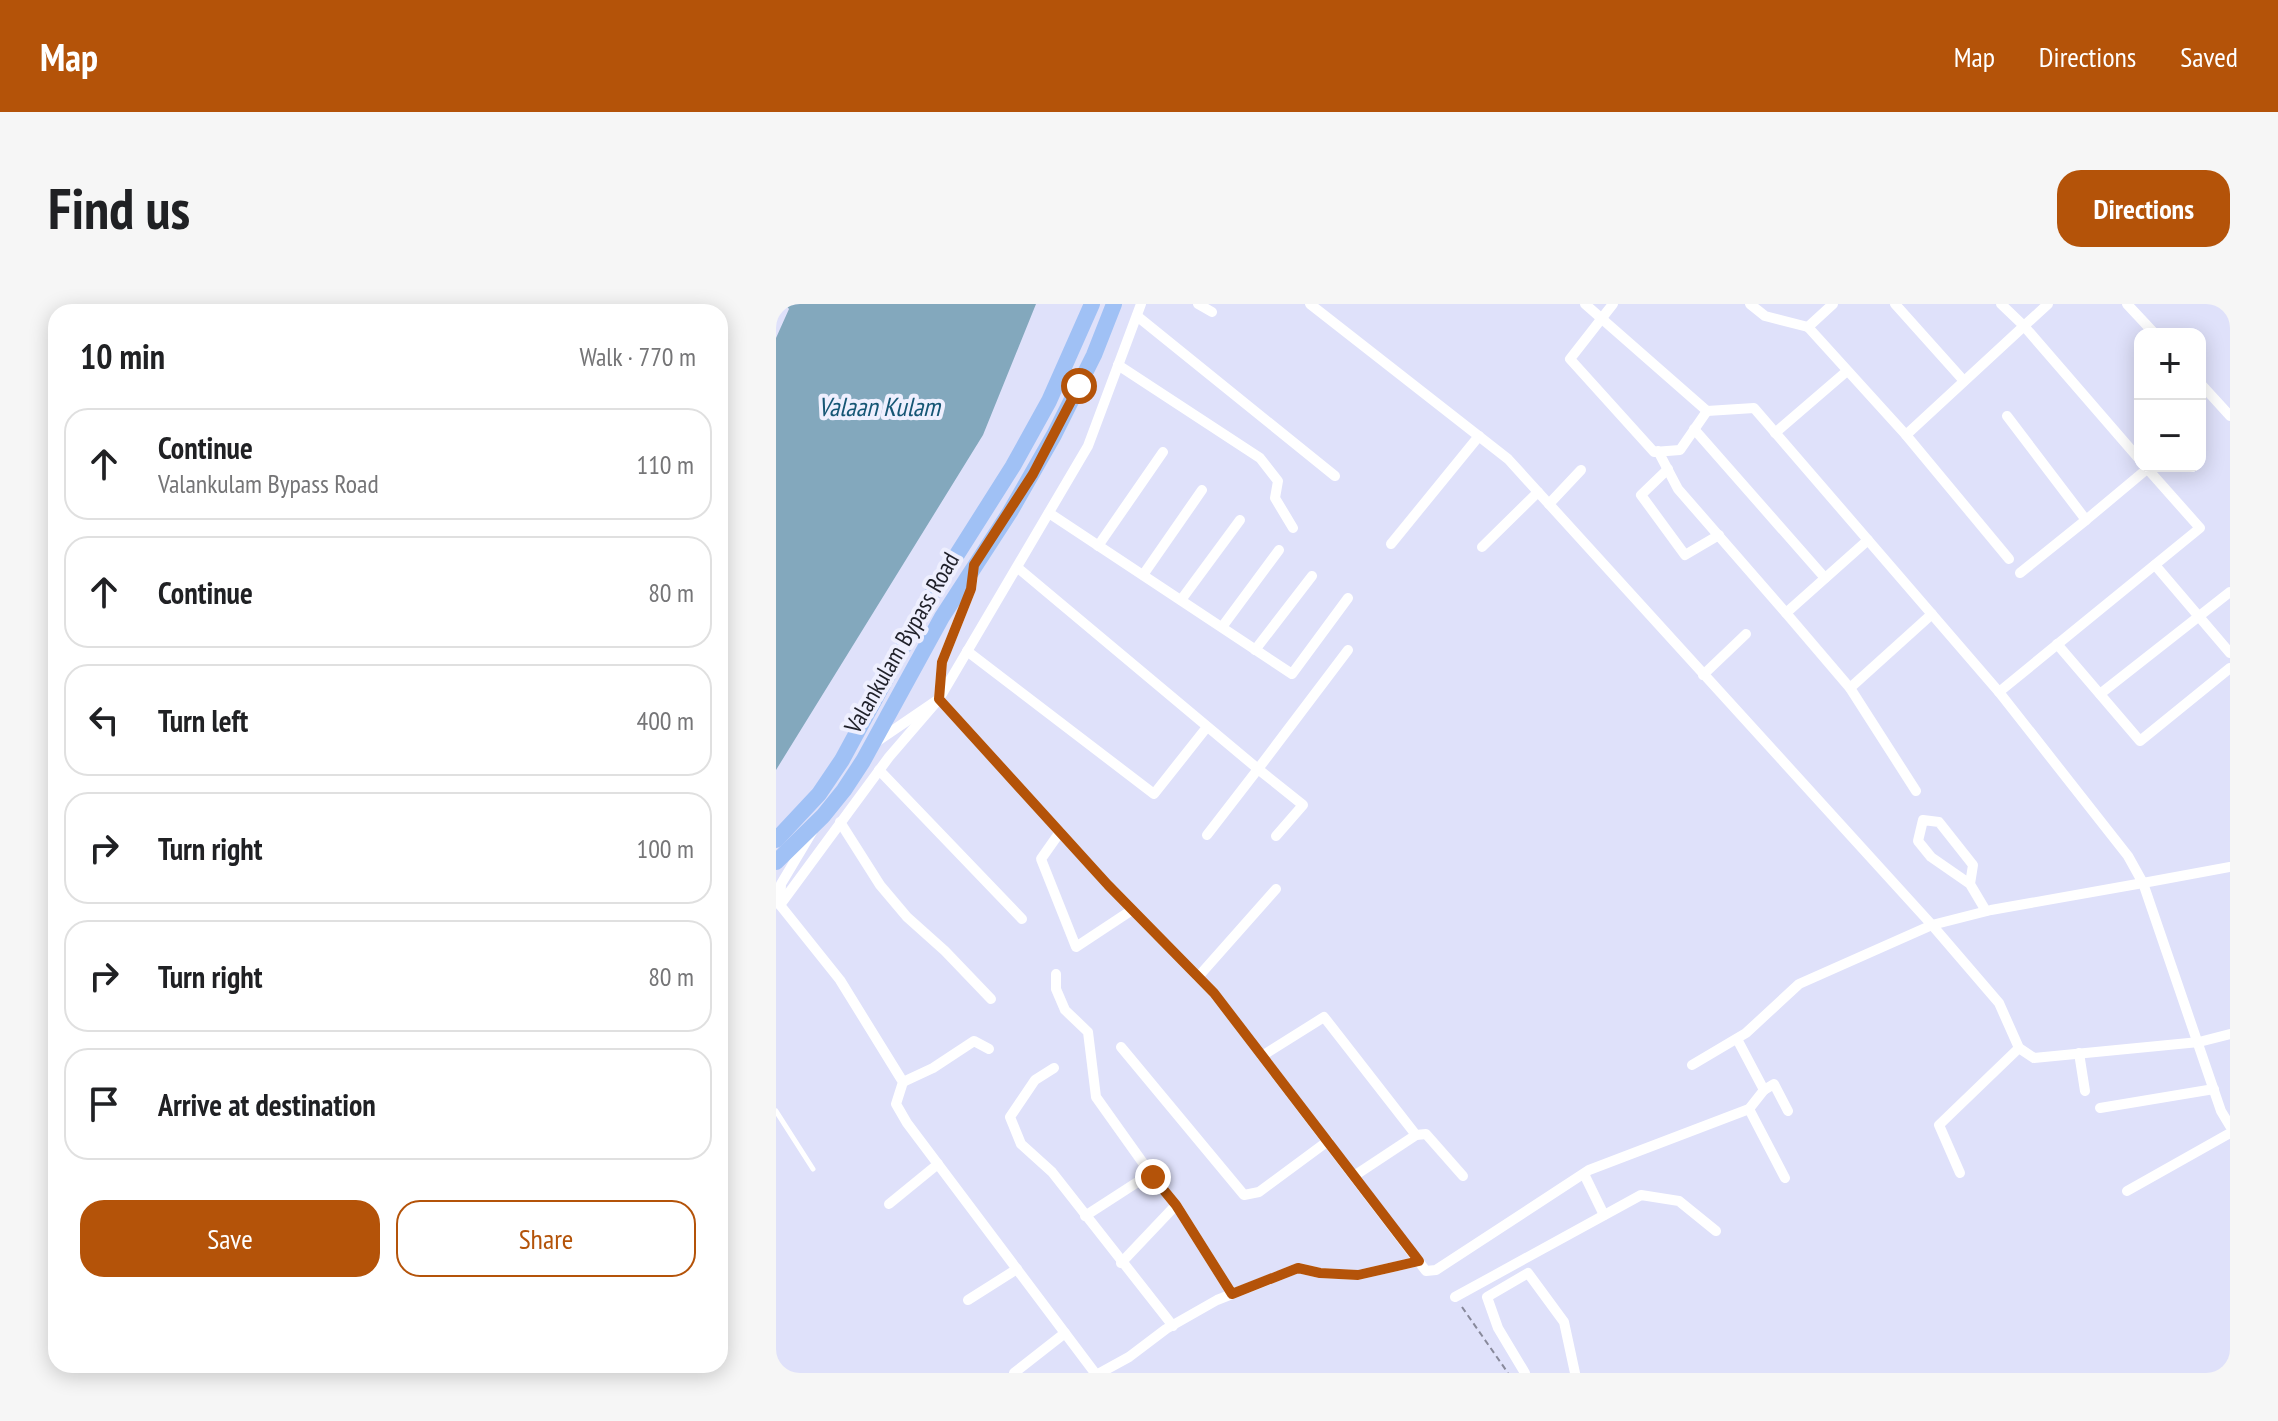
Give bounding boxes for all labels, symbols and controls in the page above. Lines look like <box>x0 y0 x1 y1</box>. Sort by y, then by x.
text: Map <box>40 32 98 81</box>
text: Map <box>1954 38 1995 75</box>
text: Directions <box>2039 38 2136 75</box>
text: Saved <box>2180 38 2238 75</box>
button: Directions <box>2057 170 2230 247</box>
text: Find us <box>48 172 190 244</box>
map controls <box>2134 328 2206 472</box>
button: + <box>2134 328 2206 400</box>
text: 10 min <box>80 334 165 378</box>
text: Walk · 770 m <box>579 340 696 373</box>
route start <box>1061 368 1097 404</box>
water label: Valaan Kulam <box>818 390 942 423</box>
button: − <box>2134 400 2206 472</box>
text: Continue <box>158 428 253 467</box>
icon: ahead <box>82 442 126 486</box>
text: 110 m <box>636 448 694 481</box>
text: Valankulam Bypass Road <box>158 467 379 500</box>
street label: Valankulam Bypass Road <box>837 547 966 740</box>
icon: ahead <box>82 570 126 614</box>
text: Continue <box>158 573 253 612</box>
text: 80 m <box>648 576 694 609</box>
icon: left <box>82 698 126 742</box>
text: Turn left <box>158 701 248 740</box>
text: 400 m <box>636 704 694 737</box>
icon: right <box>82 826 126 870</box>
text: Turn right <box>158 829 262 868</box>
text: 100 m <box>636 832 694 865</box>
icon: right <box>82 954 126 998</box>
text: Turn right <box>158 957 262 996</box>
text: 80 m <box>648 960 694 993</box>
icon: arrive <box>82 1082 126 1126</box>
text: Arrive at destination <box>158 1085 376 1124</box>
route end <box>1135 1159 1171 1195</box>
button: Save <box>80 1200 380 1277</box>
button: Share <box>396 1200 696 1277</box>

